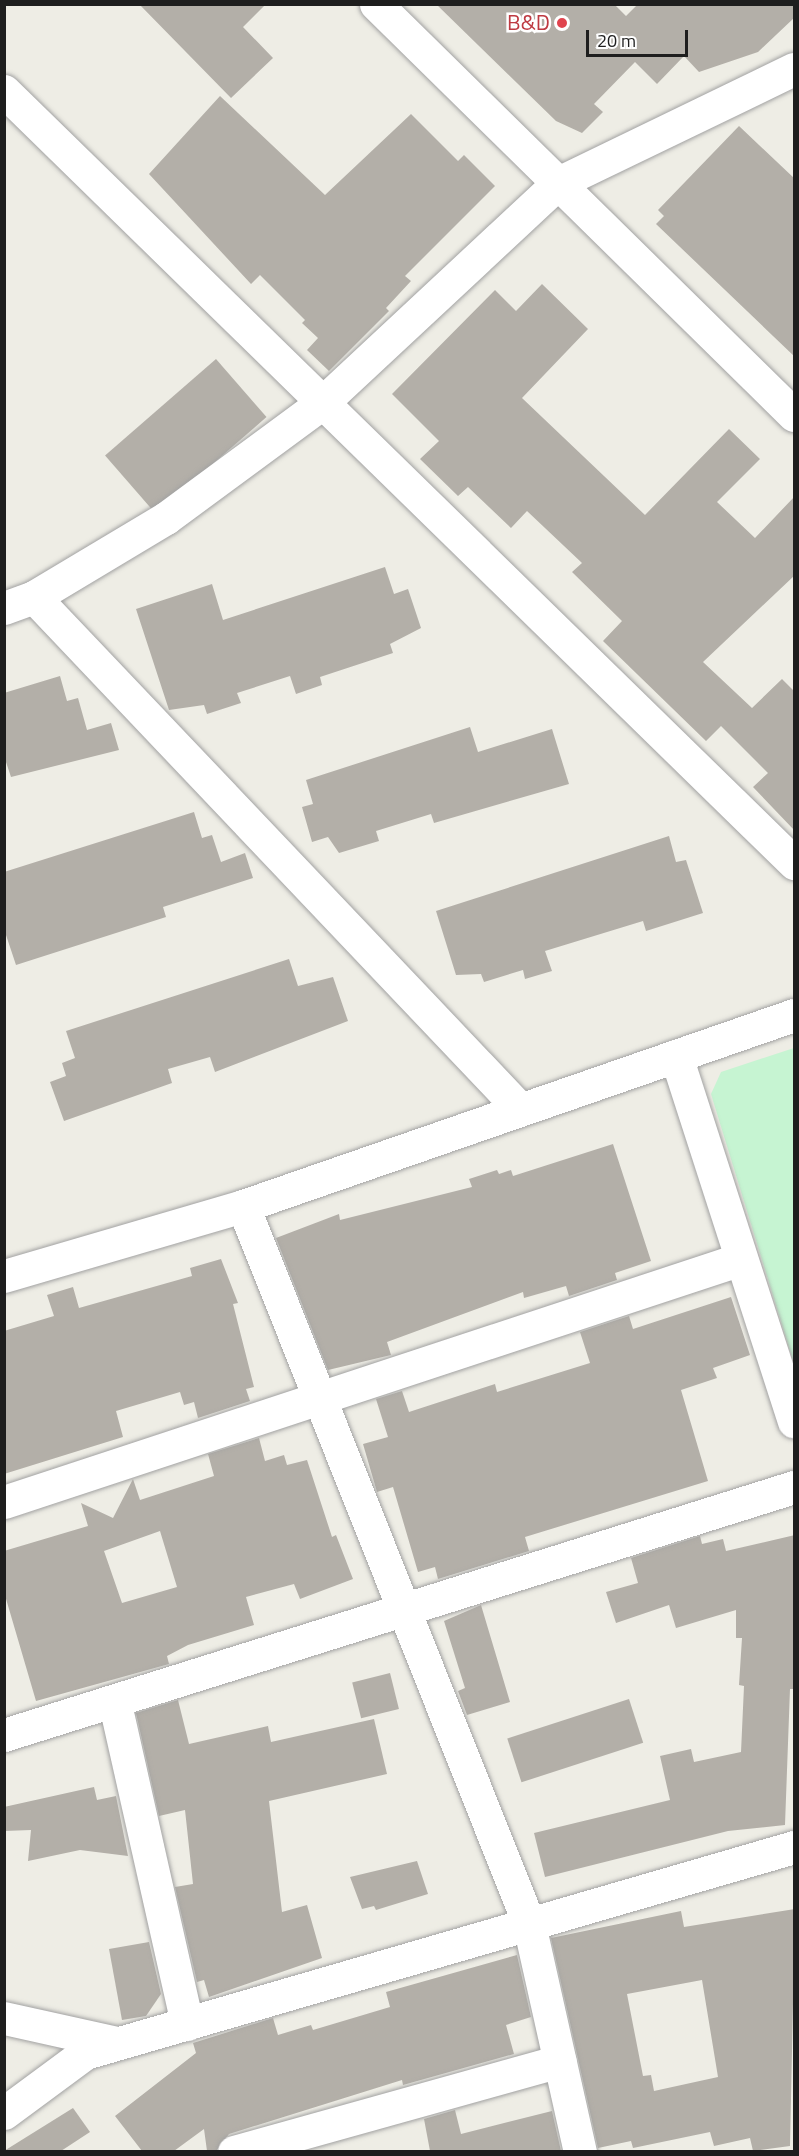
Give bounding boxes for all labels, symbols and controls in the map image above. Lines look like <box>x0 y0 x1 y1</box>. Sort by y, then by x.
place label: B&D <box>507 10 550 36</box>
marker: B&D <box>555 16 569 30</box>
scale bar <box>589 18 691 56</box>
text: 20 m <box>597 27 636 54</box>

